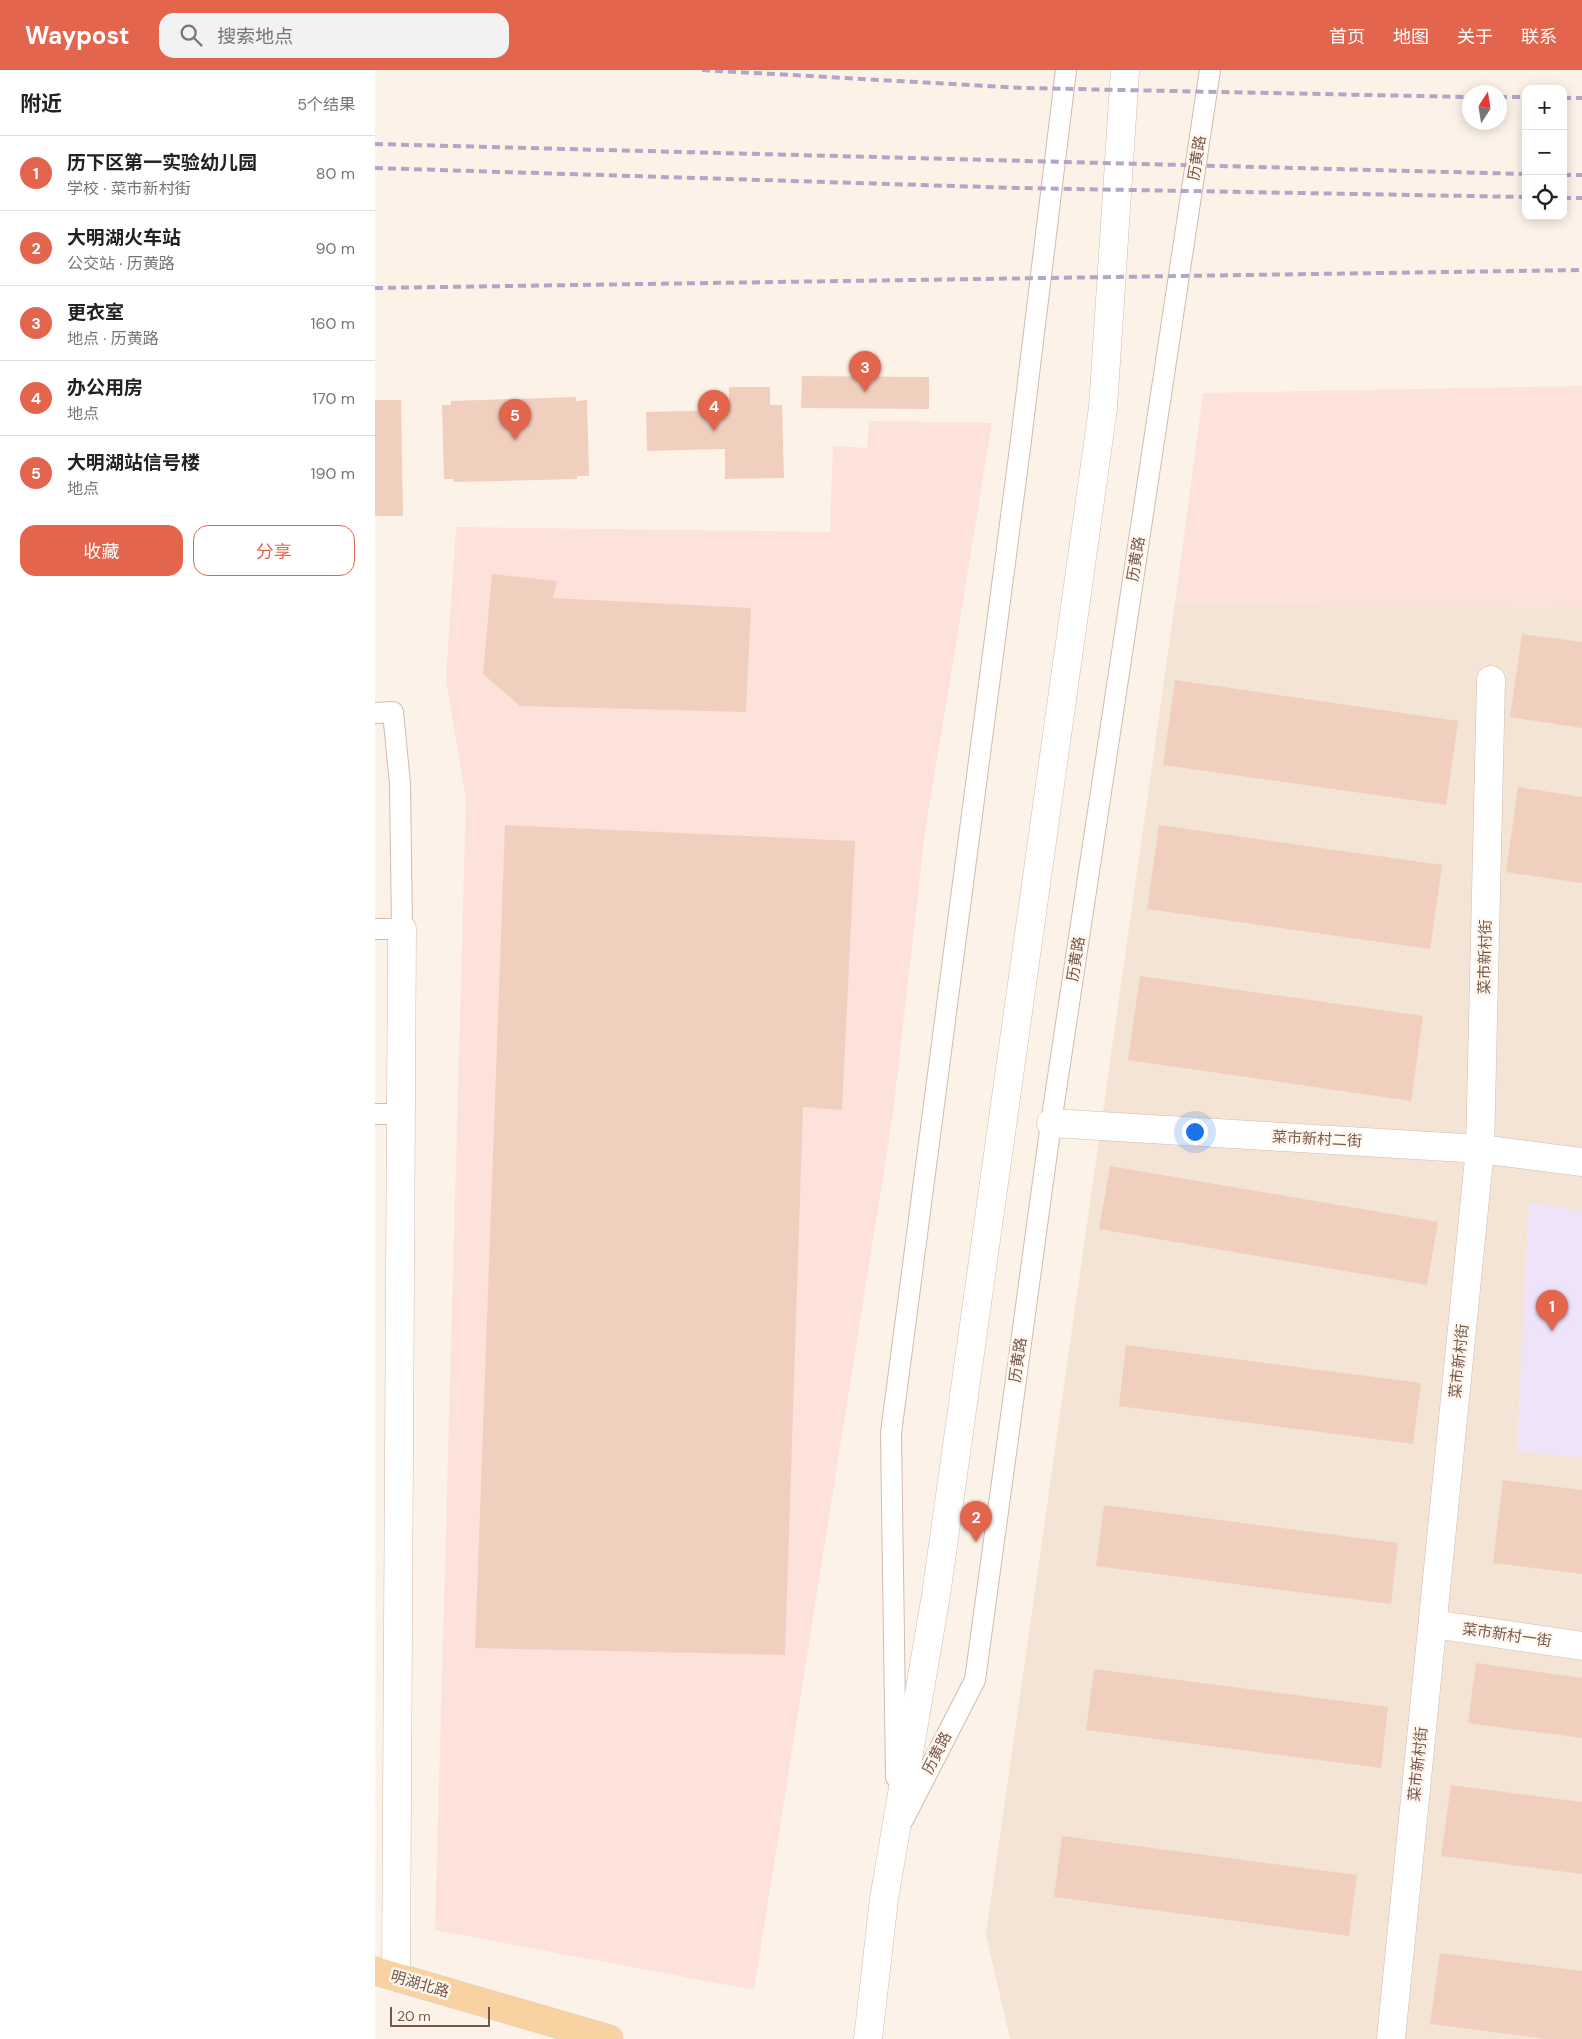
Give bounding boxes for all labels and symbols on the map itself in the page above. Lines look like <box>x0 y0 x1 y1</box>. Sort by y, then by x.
north arrow <box>1462 85 1507 130</box>
street label: 历黄路 <box>1184 134 1210 182</box>
pin: 3 <box>849 351 881 392</box>
pin: 4 <box>698 390 730 431</box>
pin: 5 <box>499 399 531 440</box>
street label: 历黄路 <box>1123 535 1149 583</box>
street label: 菜市新村街 <box>1474 919 1496 995</box>
street label: 历黄路 <box>1063 935 1089 983</box>
your location <box>1182 1119 1208 1145</box>
street label: 菜市新村二街 <box>1272 1127 1362 1151</box>
pin: 1 <box>1536 1290 1568 1331</box>
street label: 菜市新村街 <box>1445 1323 1473 1399</box>
street label: 历黄路 <box>1005 1336 1031 1384</box>
pin: 2 <box>960 1501 992 1542</box>
street label: 菜市新村一街 <box>1461 1619 1553 1651</box>
street label: 菜市新村街 <box>1404 1726 1432 1802</box>
street label: 历黄路 <box>918 1728 956 1778</box>
street label: 明湖北路 <box>388 1966 452 2002</box>
scale bar <box>390 2004 490 2027</box>

